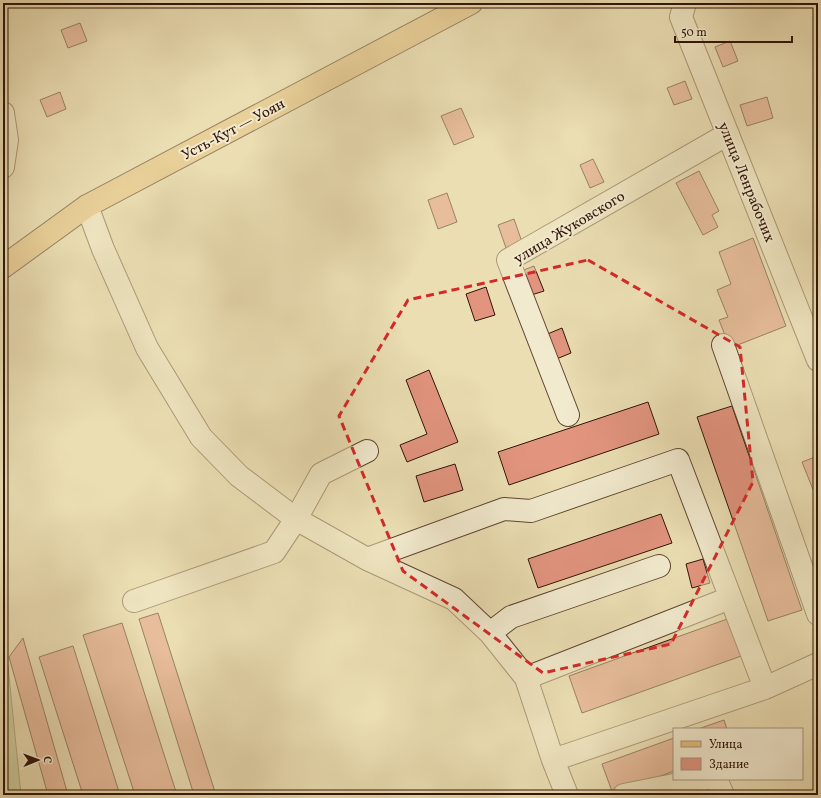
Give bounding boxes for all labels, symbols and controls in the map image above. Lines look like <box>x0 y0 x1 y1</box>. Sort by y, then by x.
scale bar <box>675 18 792 44</box>
text: 50 m <box>681 25 707 41</box>
street label: Усть-Кут — Уоян <box>178 94 289 166</box>
street label: улица Ленрабочих <box>712 119 779 246</box>
street label: улица Жуковского <box>510 187 629 270</box>
legend <box>673 728 803 780</box>
text: Улица <box>709 737 742 753</box>
north arrow <box>18 740 58 780</box>
text: С <box>39 756 54 764</box>
text: Здание <box>709 757 749 773</box>

